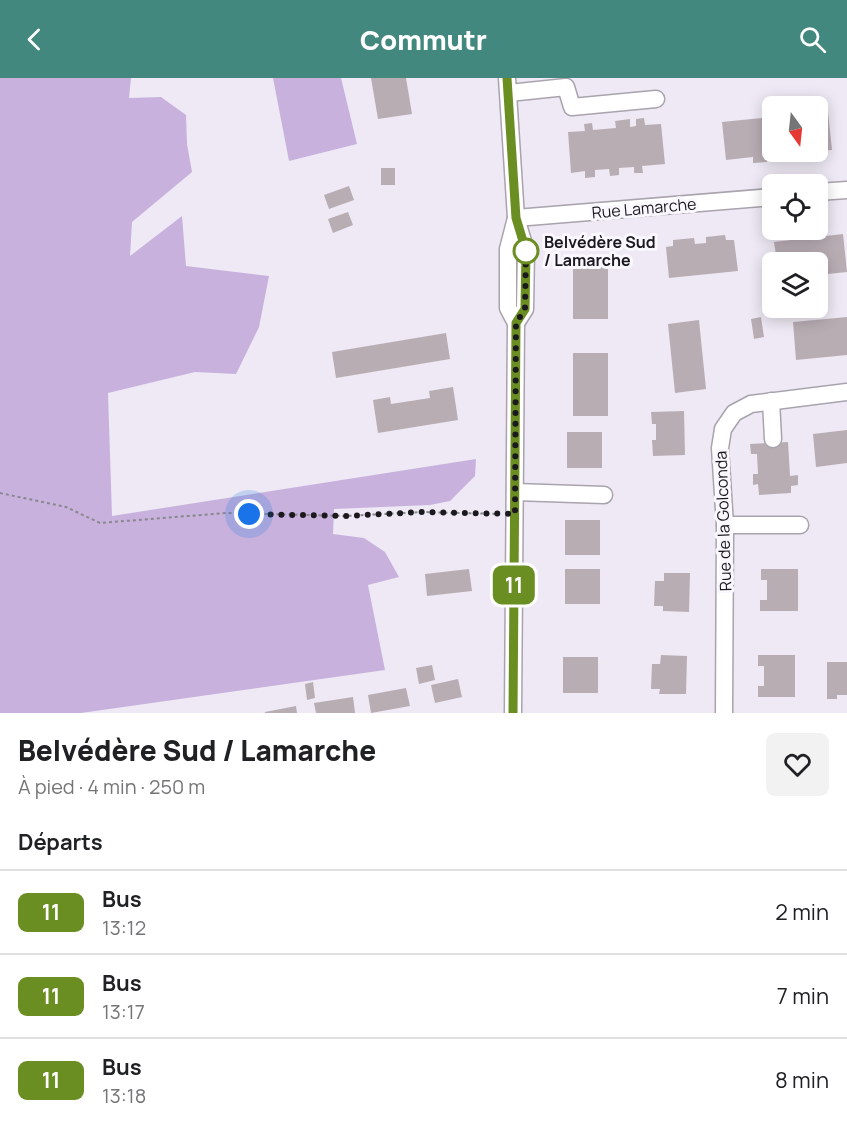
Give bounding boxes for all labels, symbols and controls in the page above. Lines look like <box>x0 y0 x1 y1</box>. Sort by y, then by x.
text: Commutr <box>360 21 487 58</box>
icon: back <box>18 23 51 56</box>
icon: search <box>796 23 829 56</box>
north arrow <box>762 96 828 162</box>
map controls <box>762 96 828 318</box>
button: locate <box>762 174 828 240</box>
street label: Rue Lamarche <box>591 192 697 224</box>
place label: Belvédère Sud / Lamarche <box>544 231 656 271</box>
marker: Belvédère Sud / Lamarche <box>513 238 539 264</box>
button: layers <box>762 252 828 318</box>
street label: Rue de la Golconda <box>710 450 736 592</box>
your location <box>234 499 264 529</box>
line badge: 11 <box>487 566 541 604</box>
text: 11 <box>505 571 523 599</box>
text: Belvédère Sud / Lamarche <box>18 731 376 769</box>
button: heart <box>766 733 829 796</box>
text: À pied · 4 min · 250 m <box>18 773 205 800</box>
text: Départs <box>18 827 103 857</box>
text: Bus <box>102 884 142 914</box>
text: 2 min <box>775 897 829 927</box>
text: 11 <box>42 898 60 926</box>
text: 13:12 <box>102 914 146 941</box>
text: Bus <box>102 968 142 998</box>
text: 7 min <box>777 981 829 1011</box>
text: 11 <box>42 982 60 1010</box>
text: 13:17 <box>102 998 145 1025</box>
text: Bus <box>102 1052 142 1082</box>
text: 8 min <box>775 1065 829 1095</box>
text: 11 <box>42 1066 60 1094</box>
text: 13:18 <box>102 1082 146 1109</box>

